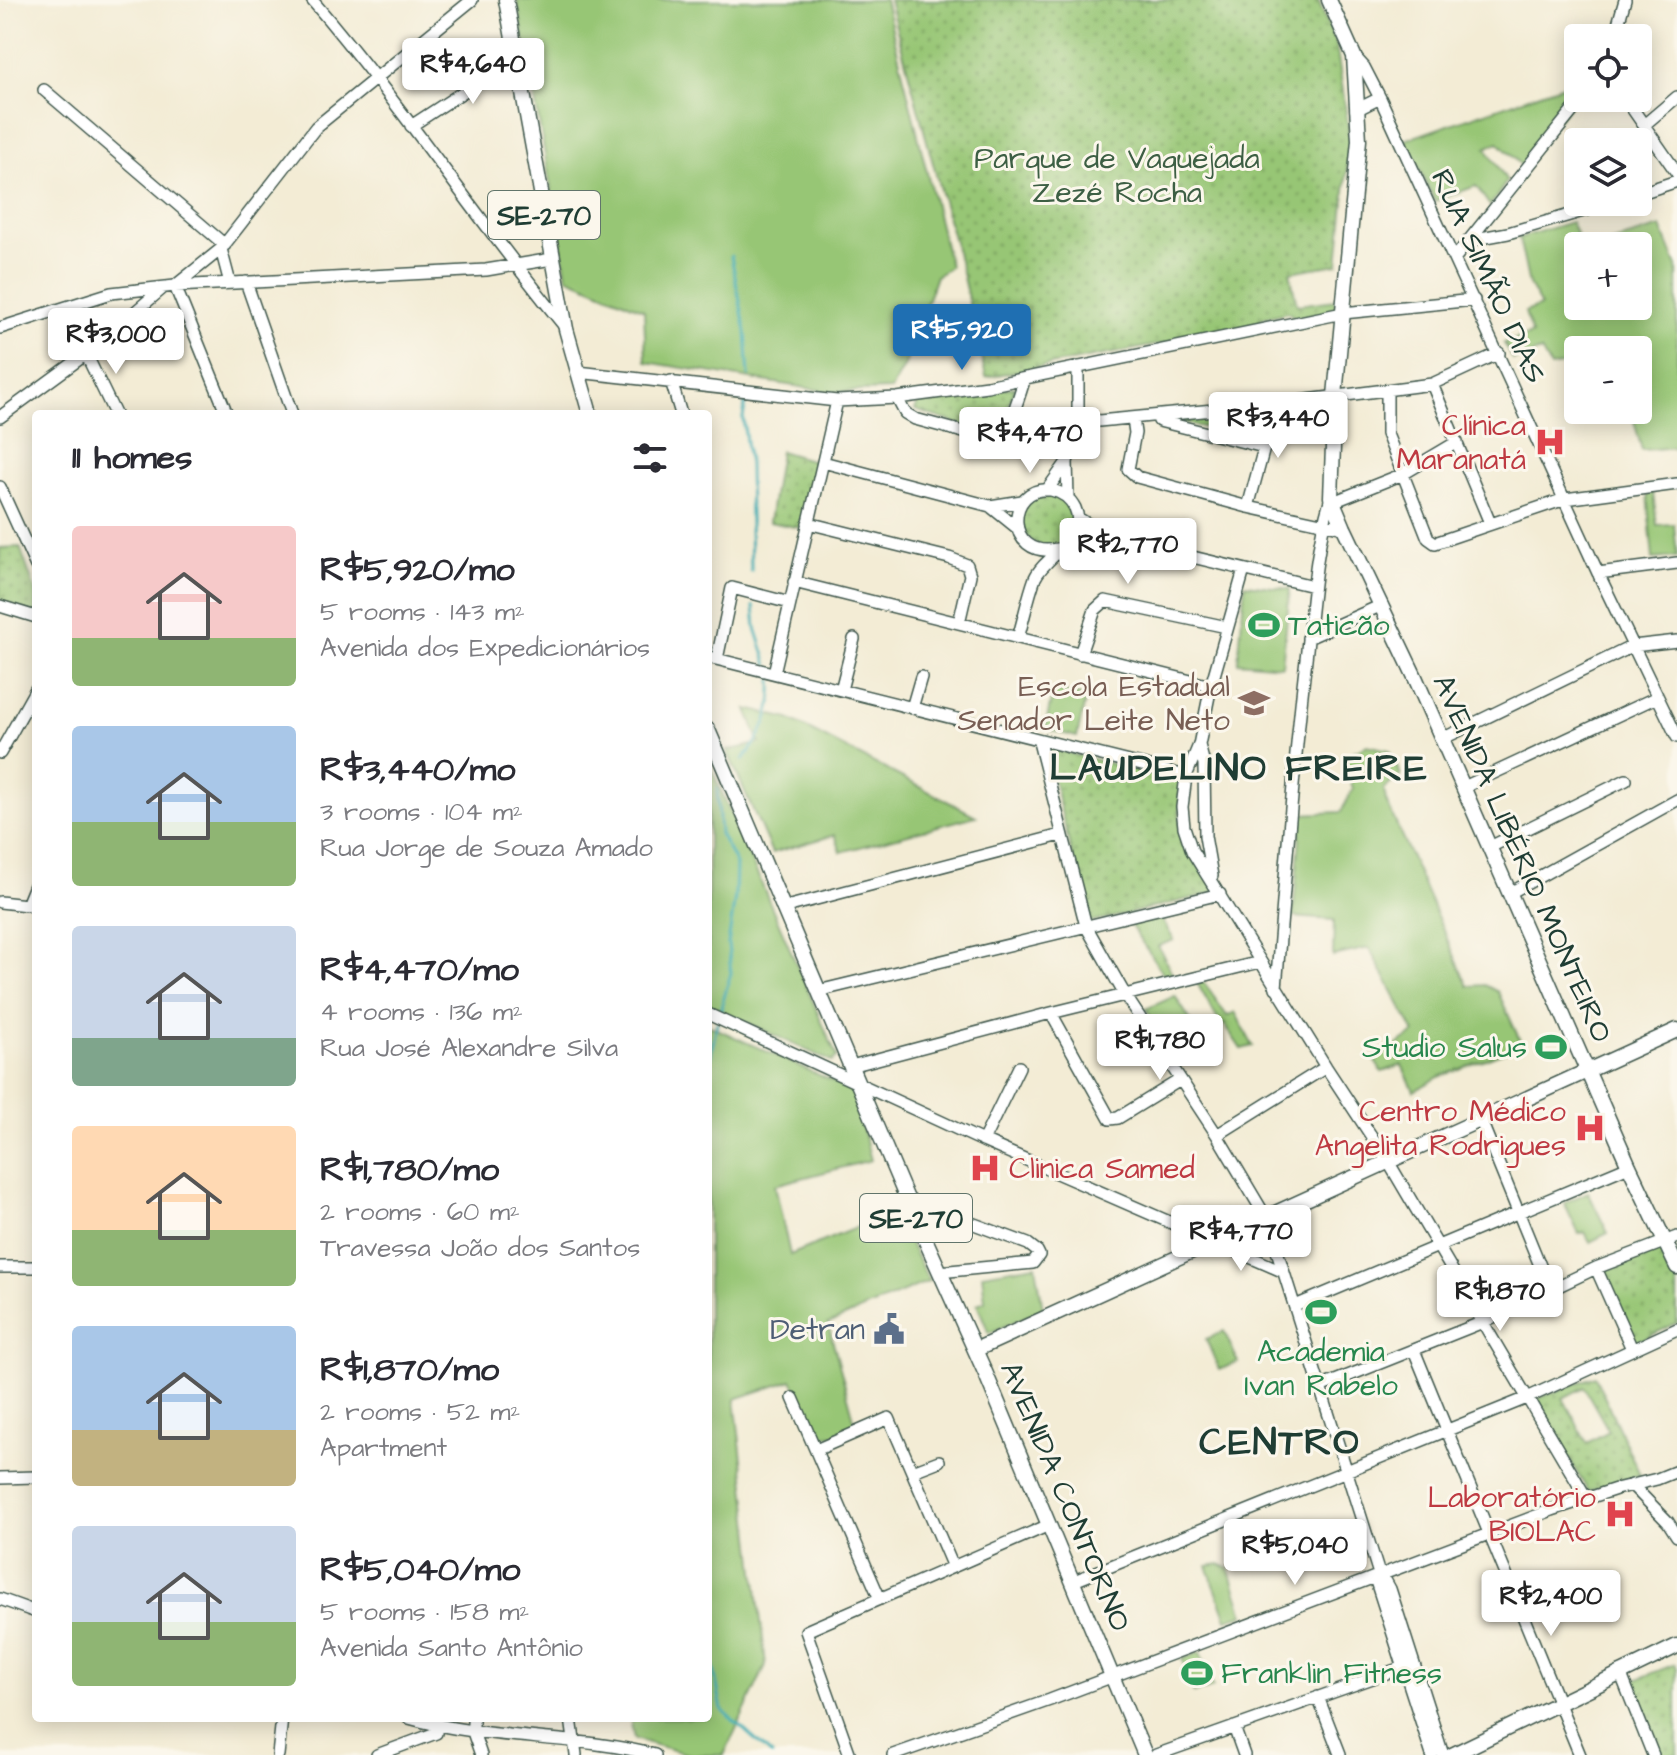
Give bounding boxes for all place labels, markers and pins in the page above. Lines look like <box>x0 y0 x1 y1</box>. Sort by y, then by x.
pin: R$4,640 <box>399 38 547 106</box>
pin: R$5,920 <box>888 304 1036 372</box>
pin: R$3,000 <box>42 308 190 376</box>
pin: R$3,440 <box>1204 392 1352 460</box>
place label: Clínica Maranatá <box>1396 405 1526 481</box>
pin: R$4,470 <box>956 407 1104 475</box>
hospital icon: Clínica Maranatá <box>1533 425 1567 459</box>
pin: R$2,770 <box>1054 518 1202 586</box>
place label: Taticão <box>1288 605 1390 647</box>
sports icon: Taticão <box>1247 608 1281 642</box>
place label: Escola Estadual Senador Leite Neto <box>957 666 1230 742</box>
school or university icon: Escola Estadual Senador Leite Neto <box>1237 686 1271 720</box>
pin: R$1,780 <box>1086 1014 1234 1082</box>
place label: Studio Salus <box>1362 1027 1527 1069</box>
sports icon: Studio Salus <box>1534 1030 1568 1064</box>
place label: Centro Médico Angelita Rodrigues <box>1315 1091 1566 1168</box>
hospital icon: Centro Médico Angelita Rodrigues <box>1573 1111 1607 1145</box>
place label: Clinica Samed <box>1009 1148 1195 1190</box>
hospital icon: Clinica Samed <box>968 1151 1002 1185</box>
pin: R$4,770 <box>1167 1205 1315 1273</box>
pin: R$1,870 <box>1426 1265 1574 1333</box>
sports icon: Academia Ivan Rabelo <box>1304 1295 1338 1329</box>
place label: Detran <box>770 1309 865 1351</box>
public building icon: Detran <box>872 1312 906 1346</box>
place label: Academia Ivan Rabelo <box>1244 1331 1398 1407</box>
place label: Laboratório BIOLAC <box>1427 1477 1596 1553</box>
hospital icon: Laboratório BIOLAC <box>1603 1497 1637 1531</box>
pin: R$5,040 <box>1221 1519 1369 1587</box>
pin: R$2,400 <box>1477 1570 1625 1638</box>
place label: Franklin Fitness <box>1221 1653 1442 1695</box>
sports icon: Franklin Fitness <box>1180 1656 1214 1690</box>

